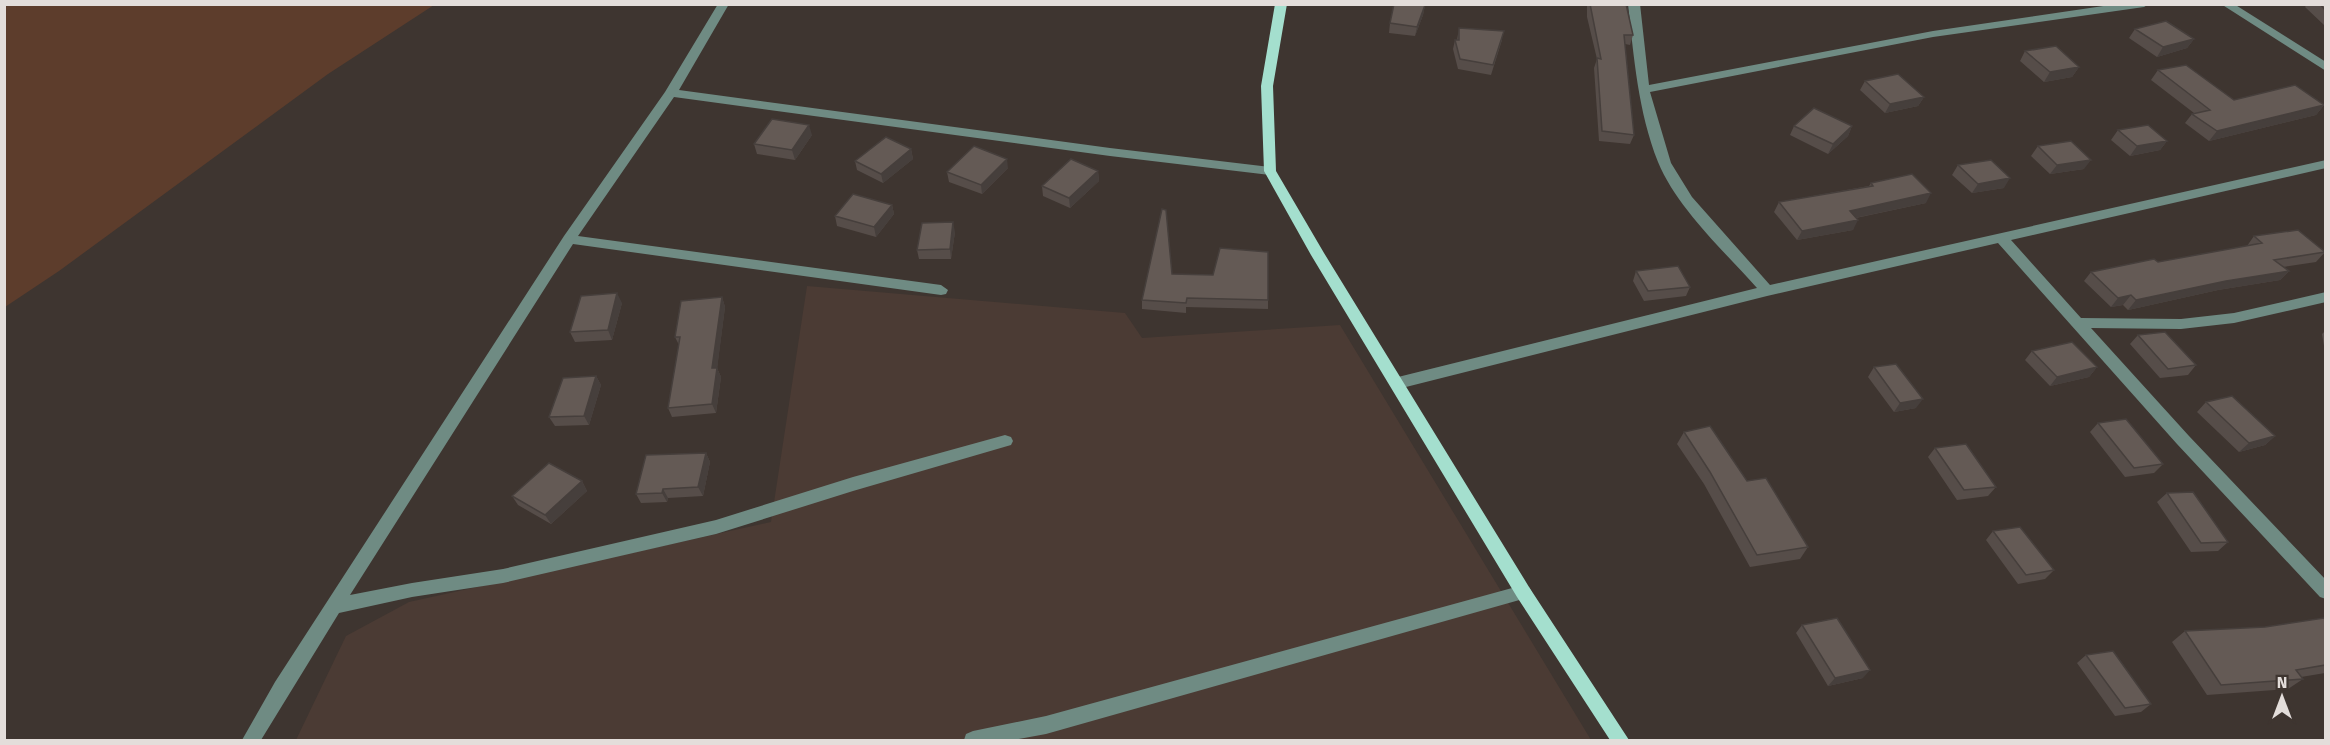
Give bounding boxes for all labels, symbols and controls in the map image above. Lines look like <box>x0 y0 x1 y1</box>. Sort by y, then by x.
north arrow <box>2252 667 2312 727</box>
text: N <box>2277 673 2287 692</box>

